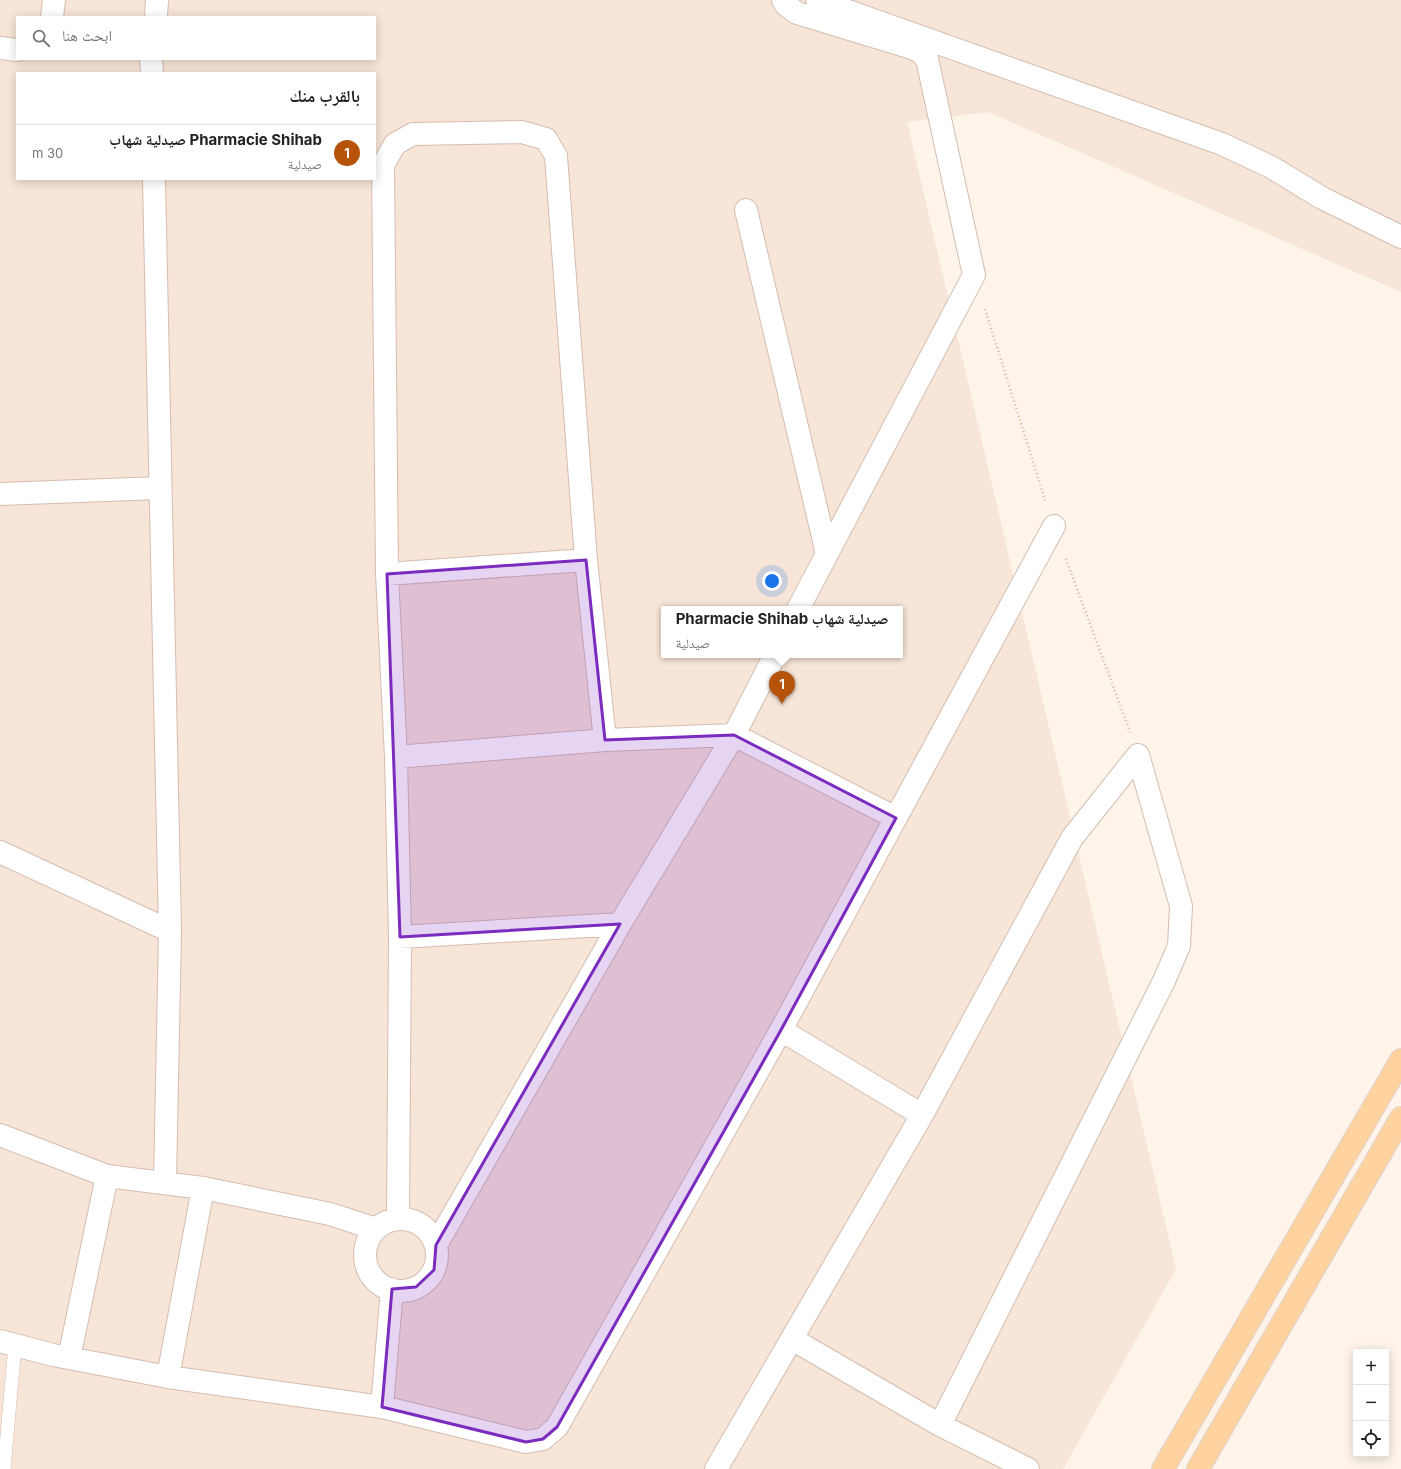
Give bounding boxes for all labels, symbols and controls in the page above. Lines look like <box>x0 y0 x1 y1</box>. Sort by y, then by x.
search box <box>16 16 376 60</box>
text: ابحث هنا <box>62 26 112 45</box>
icon: search <box>30 27 52 49</box>
text: بالقرب منك <box>290 86 360 106</box>
text: Pharmacie Shihab صيدلية شهاب <box>109 130 322 149</box>
text: 30 m <box>32 145 63 161</box>
text: 1 <box>344 145 350 161</box>
text: صيدلية <box>288 156 322 172</box>
your location <box>762 571 782 591</box>
popup <box>661 606 903 658</box>
text: Pharmacie Shihab صيدلية شهاب <box>676 609 888 628</box>
text: صيدلية <box>676 635 710 651</box>
pin: 1 <box>769 671 795 704</box>
map controls <box>1353 1349 1389 1457</box>
button: + <box>1353 1349 1389 1385</box>
button: − <box>1353 1385 1389 1421</box>
button: locate <box>1353 1421 1389 1457</box>

